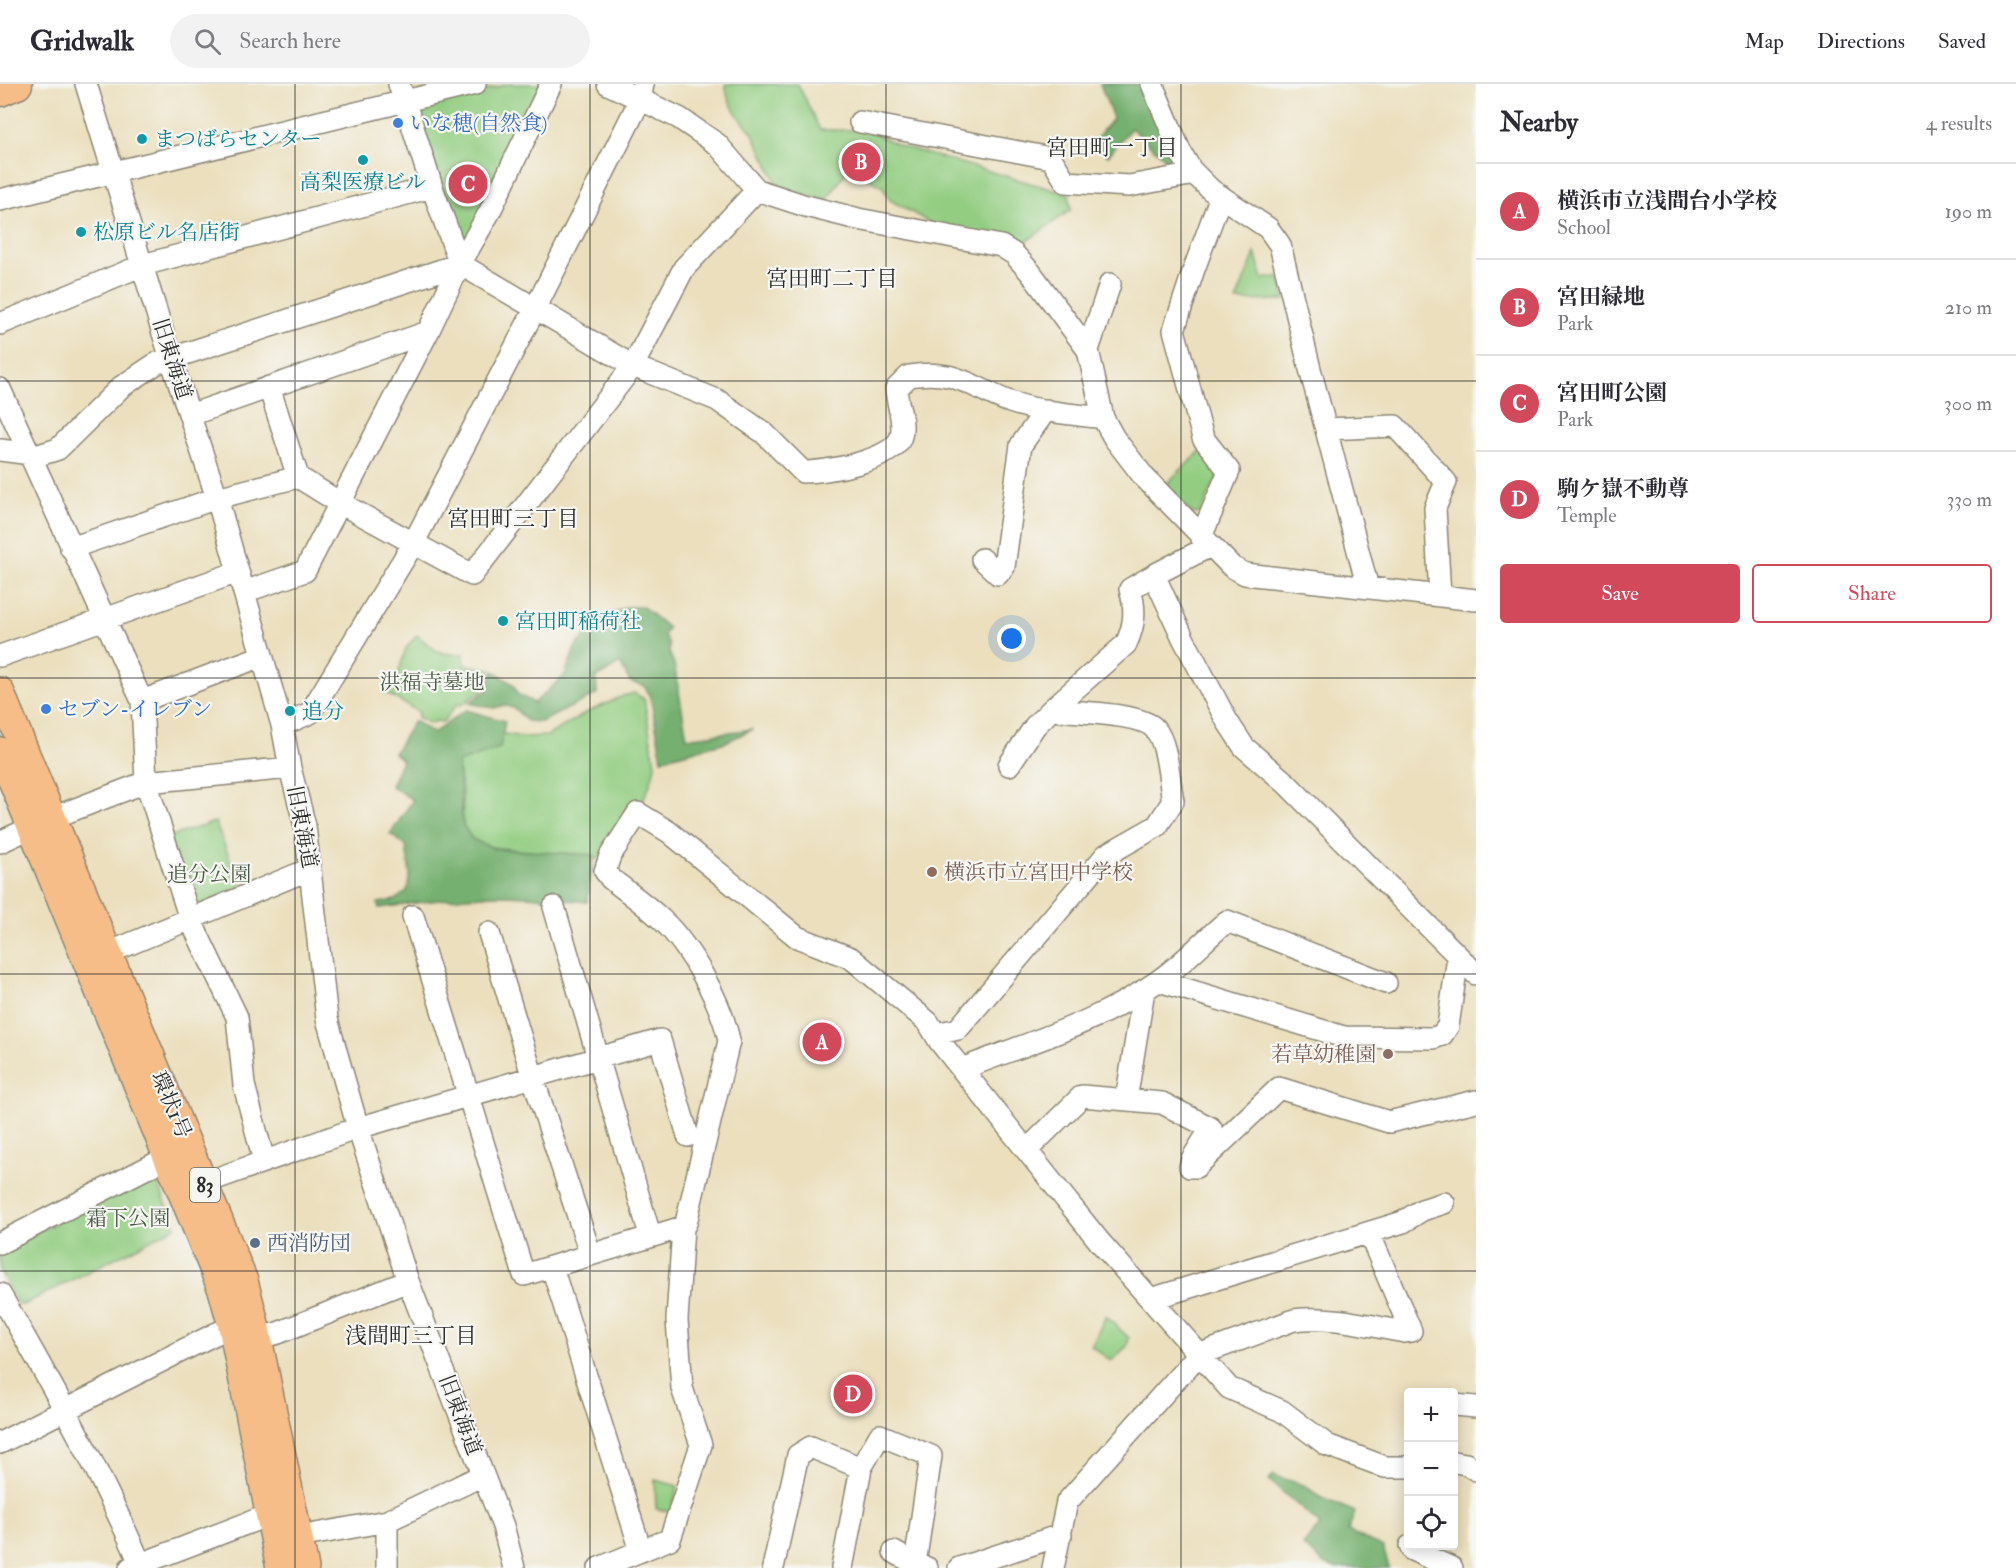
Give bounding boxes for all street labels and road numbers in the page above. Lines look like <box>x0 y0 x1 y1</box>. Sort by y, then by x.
street label: 旧東海道 <box>146 315 198 403</box>
street label: 旧東海道 <box>281 783 323 871</box>
street label: 環状1号 <box>145 1067 197 1143</box>
road number: 83 <box>190 1168 220 1202</box>
street label: 旧東海道 <box>432 1371 488 1459</box>

